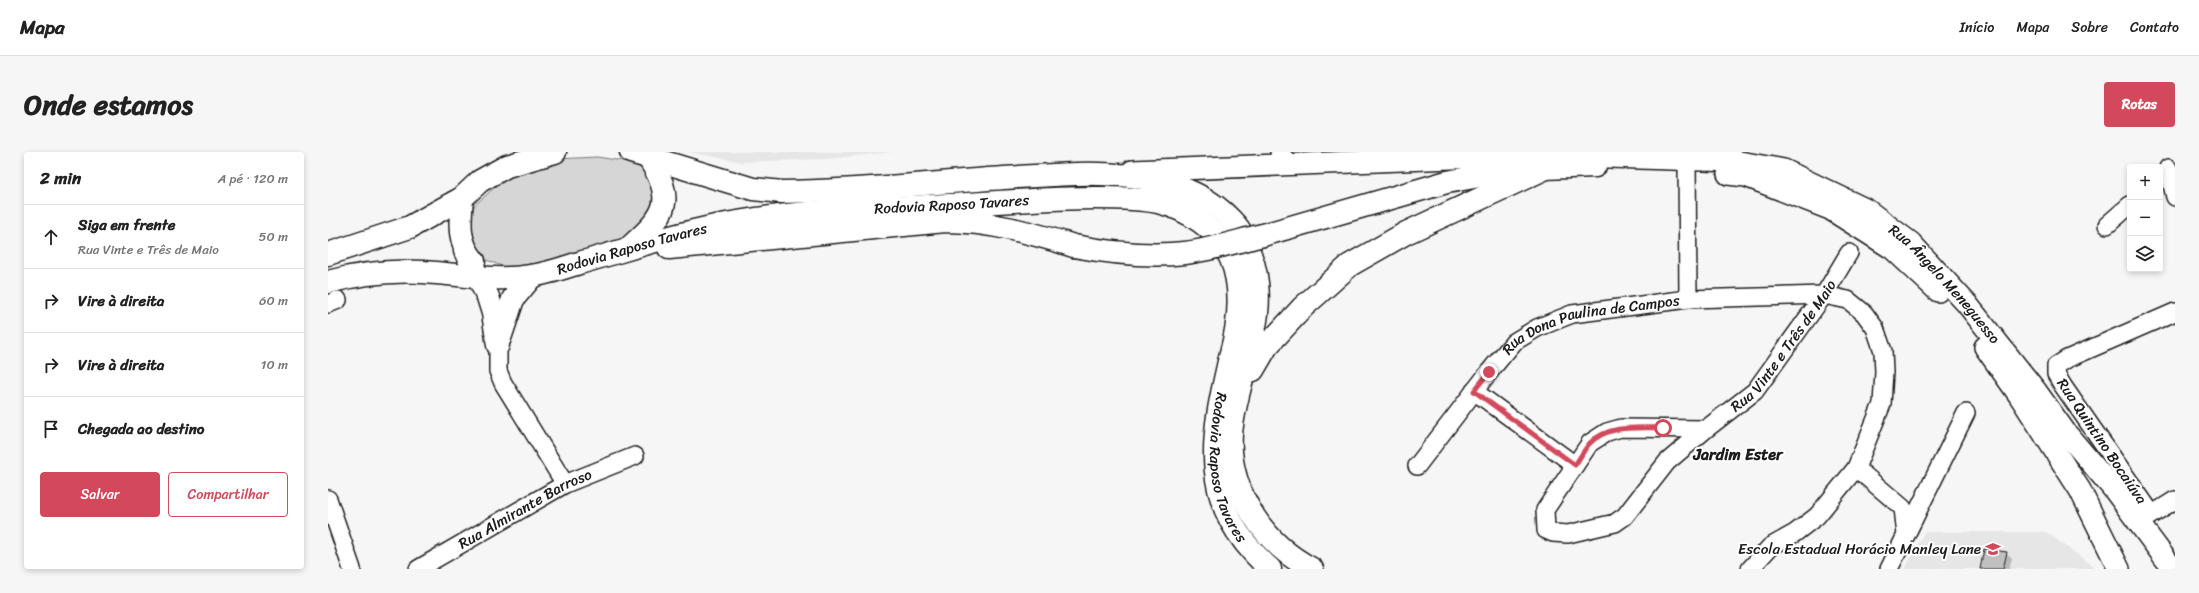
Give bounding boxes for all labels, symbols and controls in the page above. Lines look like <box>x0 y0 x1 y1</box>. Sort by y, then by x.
text: Mapa <box>20 11 65 44</box>
text: Início <box>1960 15 1994 40</box>
text: Mapa <box>2016 15 2049 40</box>
text: Sobre <box>2071 15 2108 40</box>
text: Contato <box>2130 15 2179 40</box>
text: Onde estamos <box>24 80 193 129</box>
button: Rotas <box>2104 82 2175 127</box>
text: 2 min <box>40 163 81 193</box>
map controls <box>2127 164 2163 272</box>
button: + <box>2127 164 2163 200</box>
text: A pé · 120 m <box>218 167 288 190</box>
street label: Rodovia Raposo Tavares <box>874 187 1030 222</box>
button: − <box>2127 200 2163 236</box>
text: Siga em frente <box>78 212 175 238</box>
street label: Rodovia Raposo Tavares <box>554 215 710 282</box>
street label: Rua Ângelo Meneguesso <box>1883 217 2007 350</box>
text: 50 m <box>258 225 288 248</box>
icon: ahead <box>40 226 62 248</box>
button: layers <box>2127 236 2163 272</box>
text: Rua Vinte e Três de Maio <box>78 238 219 261</box>
street label: Rua Vinte e Três de Maio <box>1724 274 1844 419</box>
street label: Rua Dona Paulina de Campos <box>1495 287 1681 361</box>
text: Vire à direita <box>78 288 164 314</box>
text: 60 m <box>259 289 288 312</box>
icon: right <box>40 290 62 312</box>
text: Vire à direita <box>78 352 164 378</box>
text: 10 m <box>261 353 288 376</box>
icon: right <box>40 354 62 376</box>
route end <box>1480 363 1498 381</box>
street label: Rua Quintino Bocaiúva <box>2050 373 2154 510</box>
street label: Rodovia Raposo Tavares <box>1202 390 1254 548</box>
text: Chegada ao destino <box>78 416 204 442</box>
icon: arrive <box>40 418 62 440</box>
route start <box>1654 419 1672 437</box>
district label: Jardim Ester <box>1693 440 1784 469</box>
street label: Rua Almirante Barroso <box>453 461 596 556</box>
button: Salvar <box>40 472 160 517</box>
button: Compartilhar <box>168 472 288 517</box>
place label: Escola Estadual Horácio Manley Lane <box>1738 536 1981 562</box>
school or university icon: Escola Estadual Horácio Manley Lane <box>1984 540 2002 558</box>

